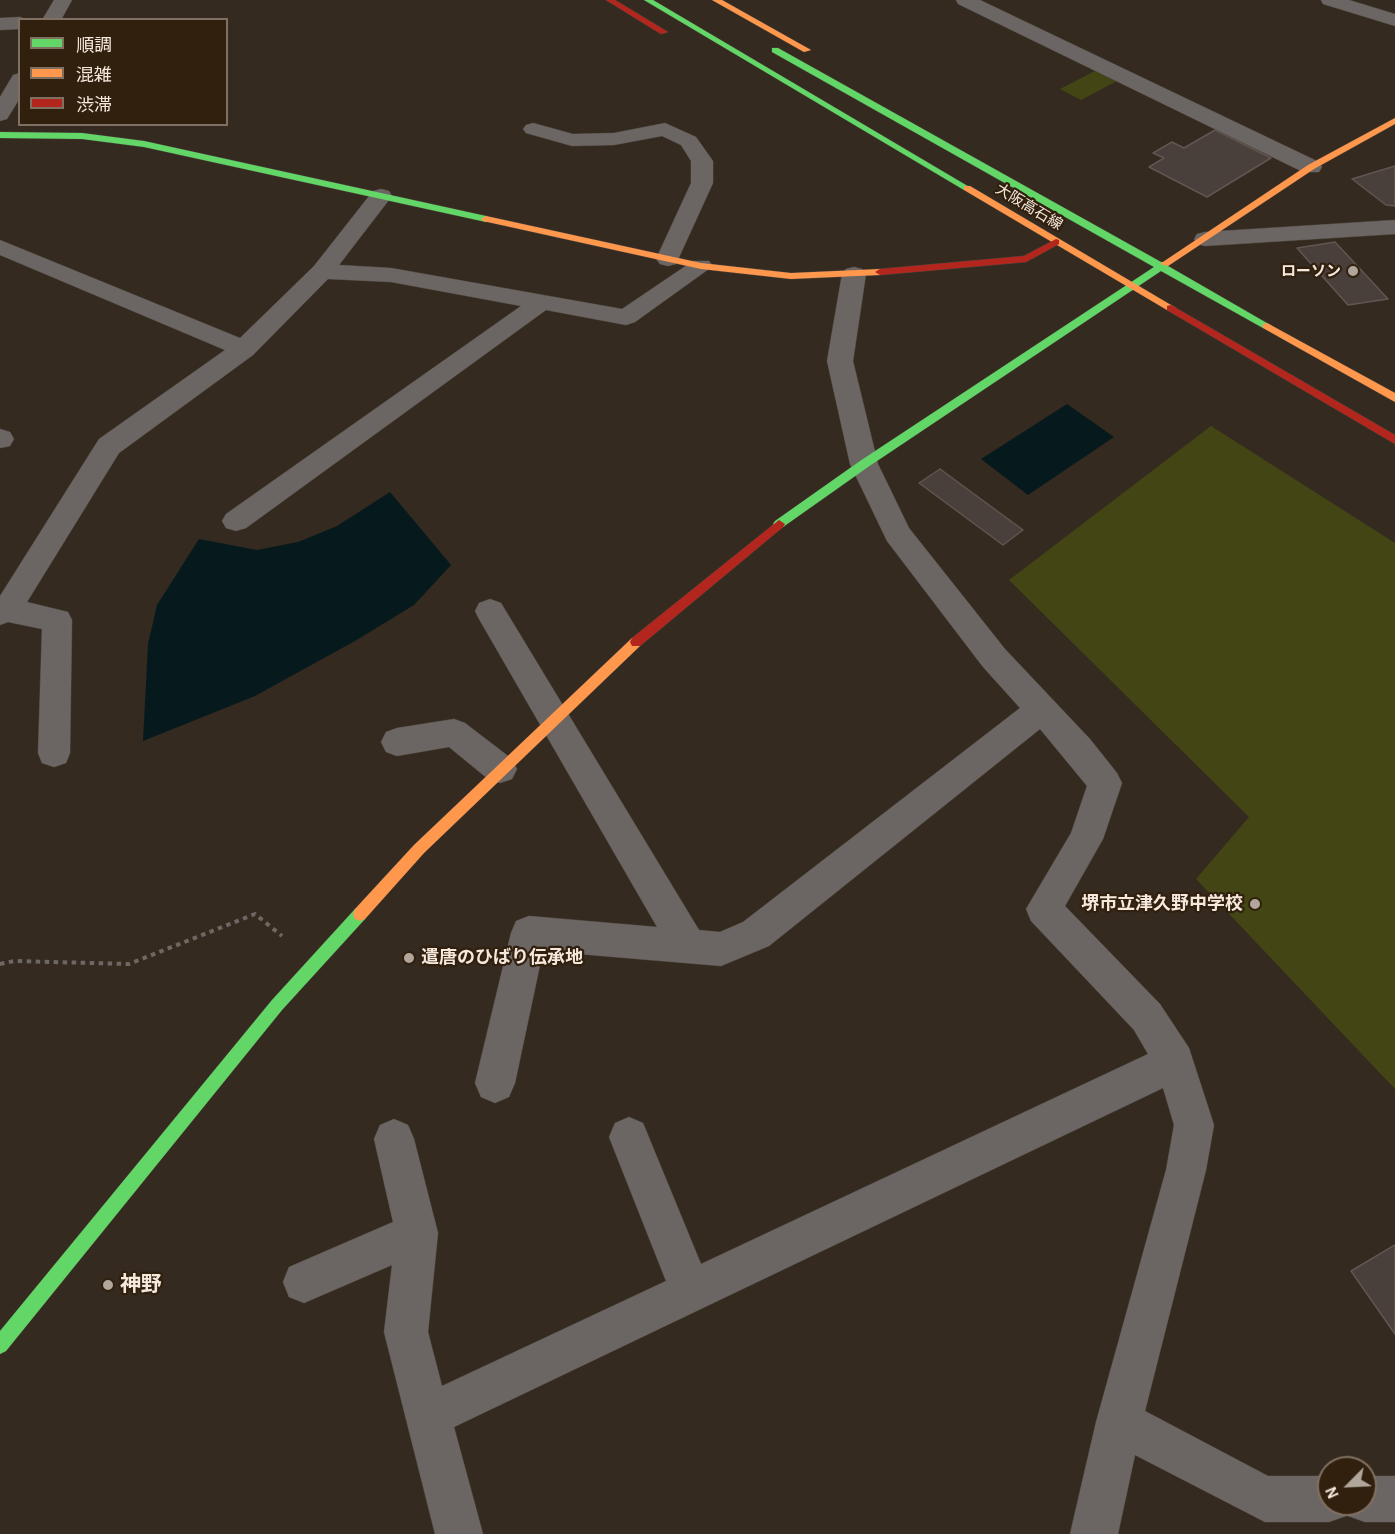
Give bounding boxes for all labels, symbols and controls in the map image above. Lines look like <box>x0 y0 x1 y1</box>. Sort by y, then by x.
legend <box>18 18 228 126</box>
text: 順調 <box>76 37 112 55</box>
text: 混雑 <box>76 67 112 85</box>
text: 渋滞 <box>76 97 112 115</box>
street label: 大阪高石線 <box>992 180 1066 234</box>
place label: ローソン <box>1281 262 1341 280</box>
marker: ローソン <box>1346 264 1360 278</box>
place label: 堺市立津久野中学校 <box>1081 893 1243 915</box>
marker: 堺市立津久野中学校 <box>1248 897 1262 911</box>
place label: 遣唐のひばり伝承地 <box>421 947 583 969</box>
marker: 遣唐のひばり伝承地 <box>402 951 416 965</box>
place label: 神野 <box>120 1272 162 1298</box>
marker: 神野 <box>101 1278 115 1292</box>
north arrow <box>1317 1456 1377 1516</box>
text: N <box>1323 1484 1342 1501</box>

